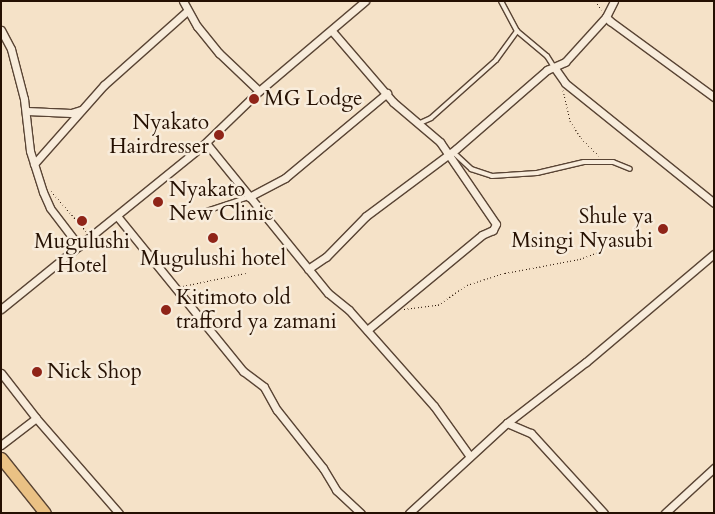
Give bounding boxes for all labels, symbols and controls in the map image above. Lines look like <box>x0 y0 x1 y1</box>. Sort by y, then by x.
place label: MG Lodge <box>264 86 363 112</box>
marker: MG Lodge <box>248 93 260 105</box>
place label: Nyakato Hairdresser <box>109 110 209 160</box>
marker: Nyakato Hairdresser <box>213 129 225 141</box>
place label: Nyakato New Clinic <box>169 177 274 227</box>
marker: Nyakato New Clinic <box>151 195 165 209</box>
place label: Shule ya Msingi Nyasubi <box>511 204 653 254</box>
marker: Mugulushi Hotel <box>76 215 88 227</box>
marker: Shule ya Msingi Nyasubi <box>657 223 669 235</box>
place label: Mugulushi Hotel <box>34 229 130 279</box>
marker: Mugulushi hotel <box>207 232 219 244</box>
place label: Mugulushi hotel <box>140 246 286 272</box>
place label: Kitimoto old trafford ya zamani <box>176 285 337 335</box>
marker: Kitimoto old trafford ya zamani <box>160 304 172 316</box>
place label: Nick Shop <box>47 359 142 385</box>
marker: Nick Shop <box>31 366 43 378</box>

